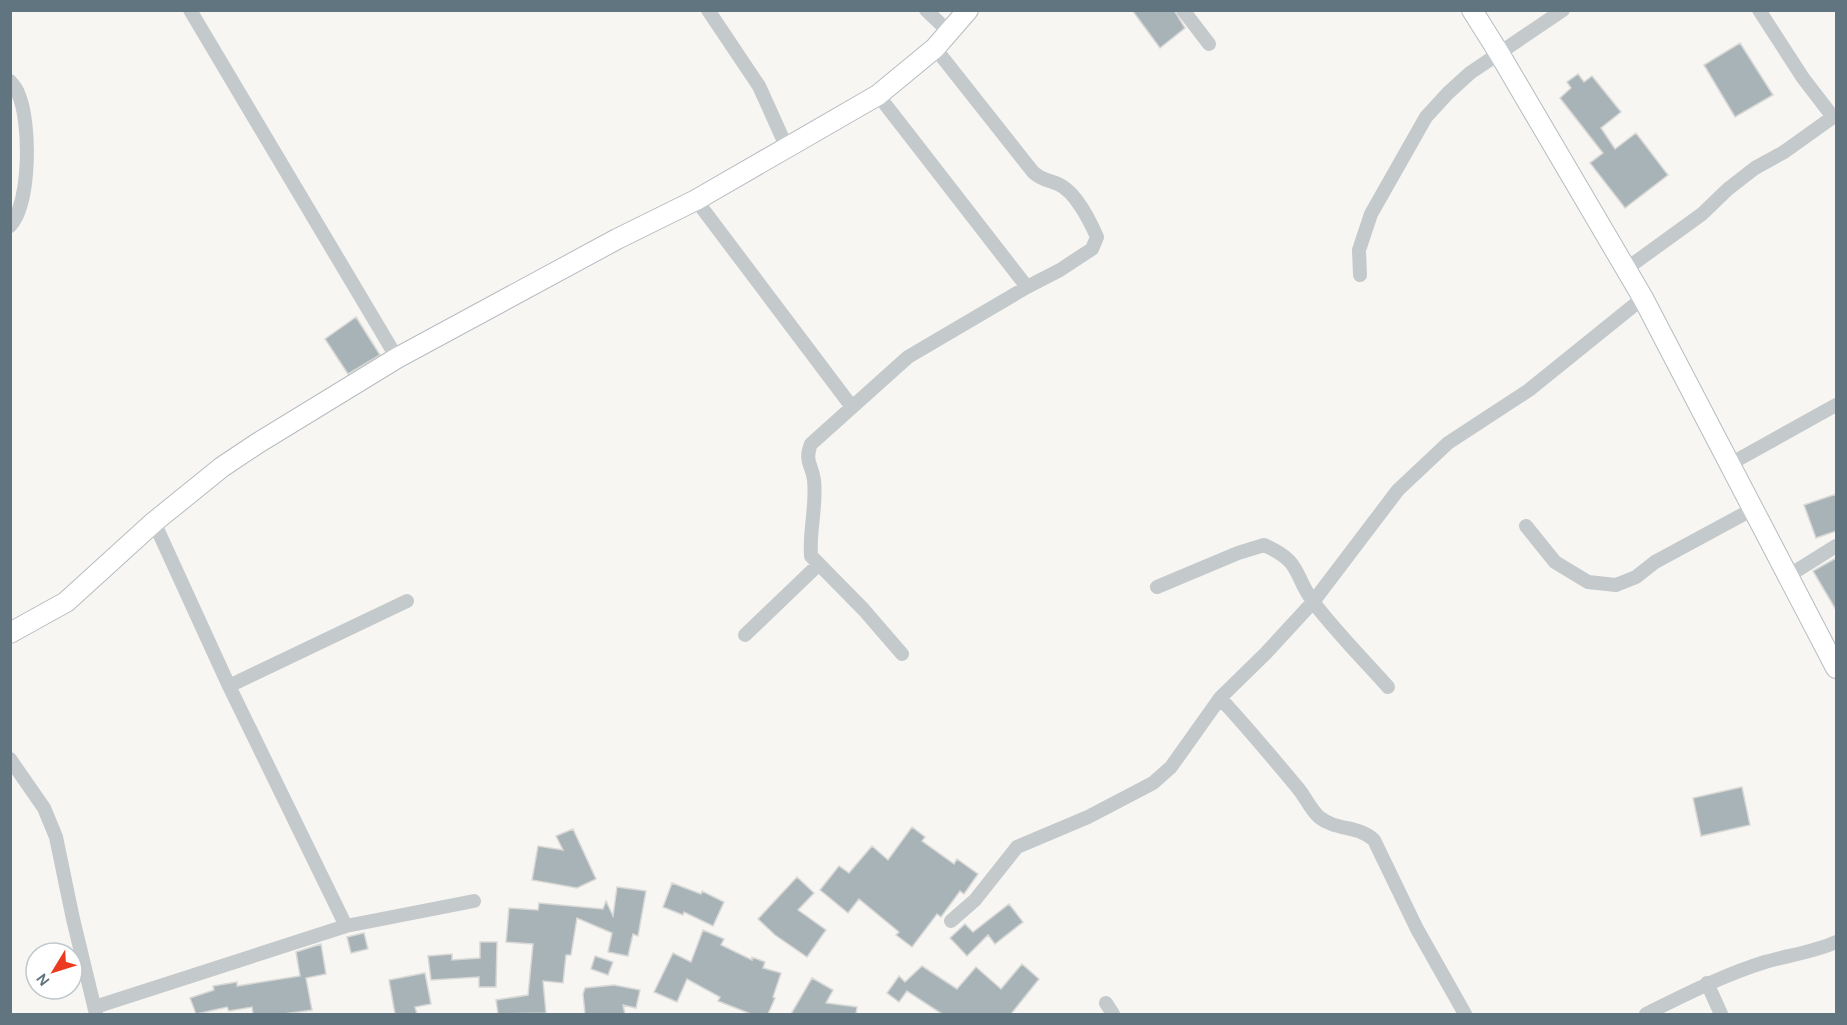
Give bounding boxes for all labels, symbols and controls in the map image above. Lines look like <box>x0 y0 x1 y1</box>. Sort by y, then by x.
north arrow <box>24 941 84 1001</box>
text: N <box>32 970 54 990</box>

